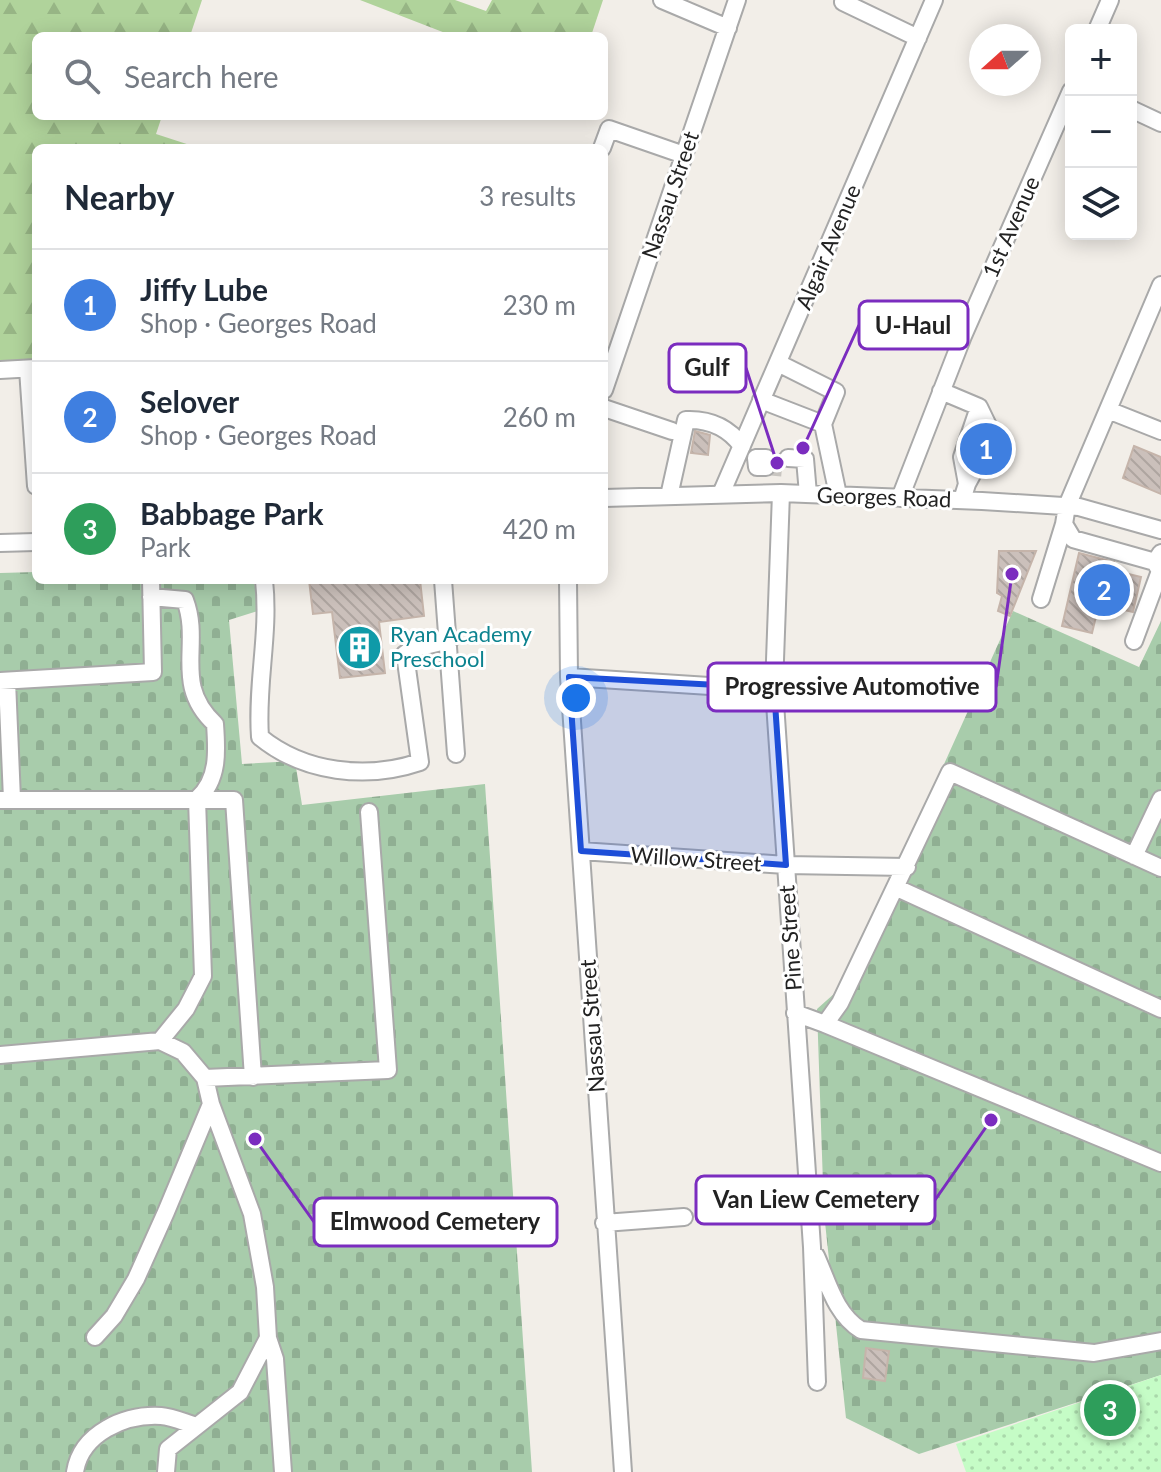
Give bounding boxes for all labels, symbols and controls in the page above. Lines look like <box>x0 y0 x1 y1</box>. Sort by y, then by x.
north arrow <box>969 24 1041 96</box>
map controls <box>1065 24 1137 240</box>
button: + <box>1065 24 1137 96</box>
search box <box>32 32 608 120</box>
icon: search <box>60 54 104 98</box>
text: Search here <box>124 58 279 94</box>
button: − <box>1065 96 1137 168</box>
street label: Nassau Street <box>635 127 704 262</box>
button: layers <box>1065 168 1137 240</box>
street label: 1st Avenue <box>976 172 1045 282</box>
text: Nearby <box>64 176 175 217</box>
text: 3 results <box>479 180 576 212</box>
street label: Algair Avenue <box>789 180 866 313</box>
text: Jiffy Lube <box>140 271 268 307</box>
text: 1 <box>82 289 98 321</box>
text: 230 m <box>503 289 576 321</box>
callout: U-Haul <box>859 301 968 349</box>
text: Shop · Georges Road <box>140 307 377 339</box>
text: U-Haul <box>875 310 951 339</box>
callout: Gulf <box>669 344 746 392</box>
text: Gulf <box>684 352 730 381</box>
text: Selover <box>140 383 239 419</box>
text: 2 <box>82 401 98 433</box>
text: 260 m <box>503 401 576 433</box>
text: Shop · Georges Road <box>140 419 377 451</box>
pin: 1 <box>960 419 1012 479</box>
street label: Georges Road <box>816 481 952 512</box>
text: Babbage Park <box>140 495 323 531</box>
text: 3 <box>82 513 98 545</box>
text: 420 m <box>503 513 576 545</box>
text: Park <box>140 531 191 563</box>
pin: 2 <box>1078 560 1130 620</box>
place label: Ryan Academy Preschool <box>390 620 532 672</box>
building icon: Ryan Academy Preschool <box>335 623 383 671</box>
callout: Progressive Automotive <box>708 663 996 711</box>
text: Progressive Automotive <box>724 671 980 700</box>
your location <box>556 678 596 718</box>
street label: Willow Street <box>630 840 762 877</box>
street label: Pine Street <box>772 884 807 992</box>
street label: Nassau Street <box>573 959 610 1093</box>
callout: Van Liew Cemetery <box>696 1176 935 1224</box>
text: Van Liew Cemetery <box>712 1184 920 1213</box>
callout: Elmwood Cemetery <box>314 1198 557 1246</box>
text: Elmwood Cemetery <box>330 1206 540 1235</box>
pin: 3 <box>1084 1380 1136 1440</box>

